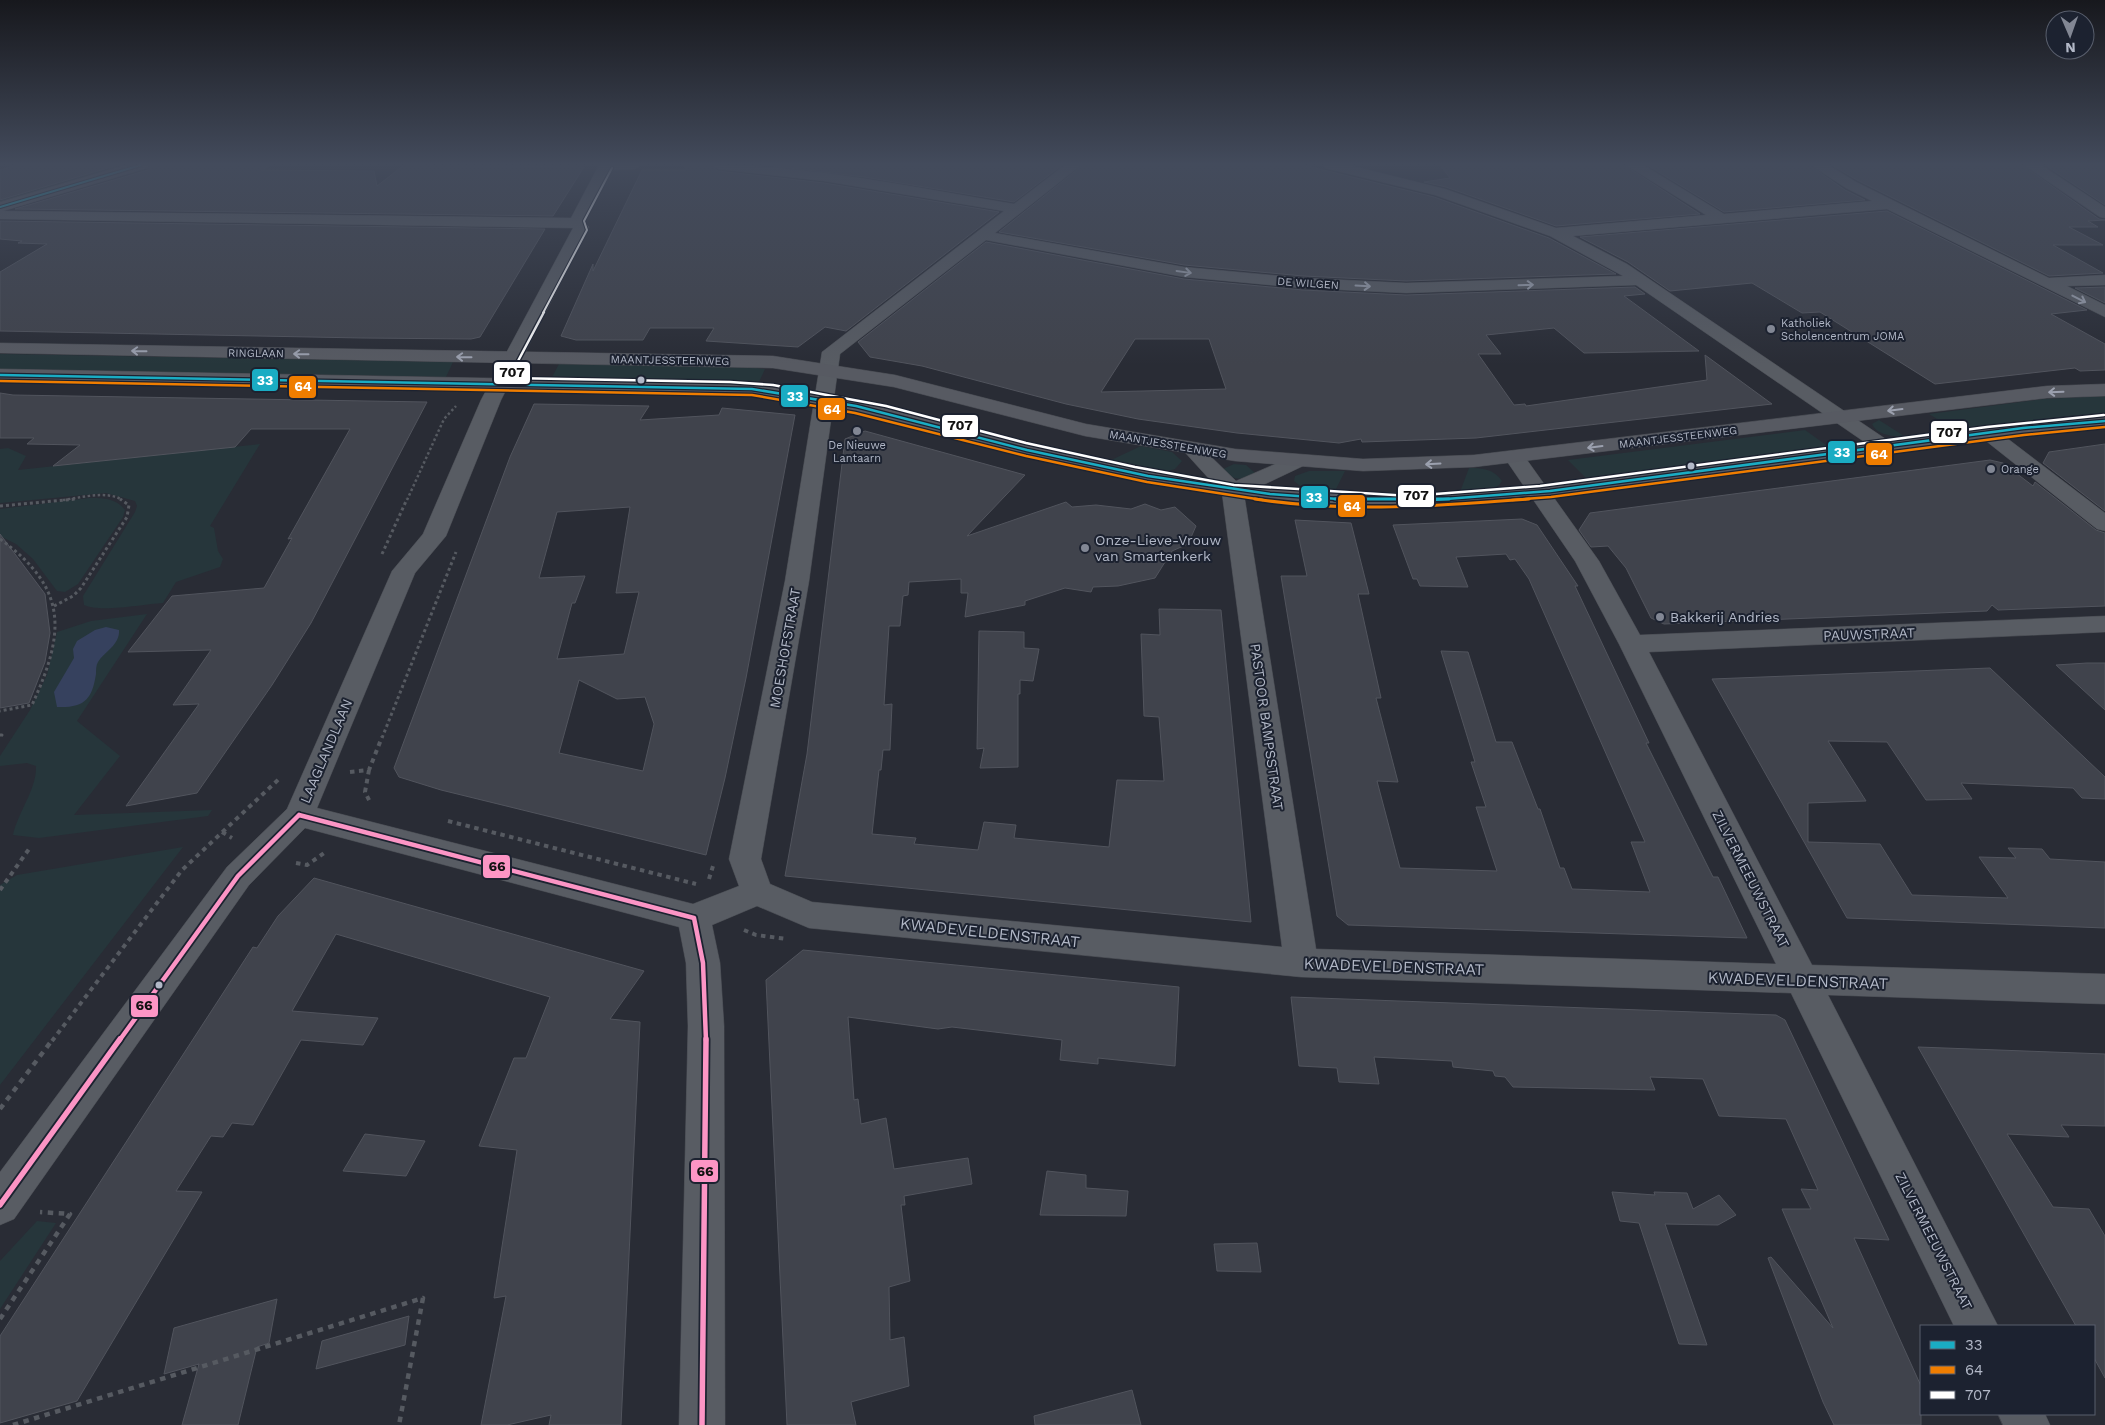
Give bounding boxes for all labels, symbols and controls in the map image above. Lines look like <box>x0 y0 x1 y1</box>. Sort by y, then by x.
north arrow <box>2045 10 2095 60</box>
text: N <box>2065 40 2076 56</box>
one-way arrow <box>1176 267 1192 277</box>
street label: DE WILGEN <box>1277 275 1339 292</box>
one-way arrow <box>1517 280 1533 290</box>
one-way arrow <box>1355 281 1371 291</box>
one-way arrow <box>2071 295 2086 304</box>
place label: Katholiek Scholencentrum JOMA <box>1781 317 1904 343</box>
marker: Katholiek Scholencentrum JOMA <box>1765 323 1777 335</box>
one-way arrow <box>131 346 147 356</box>
street label: RINGLAAN <box>228 347 284 360</box>
one-way arrow <box>293 349 309 358</box>
one-way arrow <box>456 352 472 362</box>
street label: MAANTJESSTEENWEG <box>610 353 730 368</box>
line badge: 707 <box>493 361 531 385</box>
text: 707 <box>499 364 525 380</box>
line badge: 33 <box>251 368 279 392</box>
text: 33 <box>257 372 273 388</box>
line badge: 64 <box>288 375 317 399</box>
unlabelled marker <box>636 375 646 385</box>
text: 64 <box>294 378 312 394</box>
line badge: 33 <box>780 384 809 408</box>
one-way arrow <box>2049 387 2065 396</box>
text: 33 <box>787 388 803 404</box>
line badge: 64 <box>817 397 846 421</box>
text: 64 <box>823 401 841 417</box>
one-way arrow <box>1887 405 1903 415</box>
line badge: 707 <box>941 414 979 438</box>
text: 707 <box>947 417 973 433</box>
line badge: 707 <box>1930 420 1968 444</box>
street label: MAANTJESSTEENWEG <box>1618 424 1738 451</box>
text: 707 <box>1936 424 1962 440</box>
marker: De Nieuwe Lantaarn <box>851 425 863 437</box>
street label: MAANTJESSTEENWEG <box>1108 428 1228 461</box>
place label: De Nieuwe Lantaarn <box>828 439 886 465</box>
line badge: 33 <box>1827 440 1856 464</box>
line badge: 64 <box>1865 442 1893 466</box>
one-way arrow <box>1587 443 1603 453</box>
text: 33 <box>1834 444 1850 460</box>
text: 64 <box>1870 446 1888 462</box>
one-way arrow <box>1425 459 1441 468</box>
unlabelled marker <box>1686 461 1696 471</box>
marker: Orange <box>1985 463 1997 475</box>
place label: Orange <box>2001 463 2039 476</box>
line badge: 707 <box>1397 484 1435 508</box>
line badge: 33 <box>1300 485 1329 509</box>
text: 707 <box>1403 487 1429 503</box>
text: 33 <box>1306 489 1322 505</box>
line badge: 64 <box>1337 494 1366 518</box>
text: 64 <box>1343 498 1361 514</box>
place label: Onze-Lieve-Vrouw van Smartenkerk <box>1095 532 1221 564</box>
marker: Onze-Lieve-Vrouw van Smartenkerk <box>1079 542 1091 554</box>
street label: MOESHOFSTRAAT <box>767 586 804 709</box>
place label: Bakkerij Andries <box>1670 609 1780 625</box>
marker: Bakkerij Andries <box>1654 611 1666 623</box>
street label: PAUWSTRAAT <box>1823 624 1916 644</box>
street label: PASTOOR BAMPSSTRAAT <box>1247 642 1287 812</box>
street label: LAAGLANDLAAN <box>297 696 355 806</box>
street label: ZILVERMEEUWSTRAAT <box>1709 808 1793 951</box>
line badge: 66 <box>482 854 511 879</box>
text: 66 <box>488 858 506 874</box>
street label: KWADEVELDENSTRAAT <box>899 914 1081 951</box>
street label: KWADEVELDENSTRAAT <box>1303 954 1485 979</box>
street label: KWADEVELDENSTRAAT <box>1707 968 1889 993</box>
unlabelled marker <box>154 980 164 990</box>
line badge: 66 <box>130 994 159 1018</box>
text: 66 <box>135 997 153 1013</box>
line badge: 66 <box>690 1159 719 1183</box>
text: 66 <box>696 1163 714 1179</box>
street label: ZILVERMEEUWSTRAAT <box>1892 1170 1976 1313</box>
legend <box>1920 1325 2095 1415</box>
text: 33 <box>1965 1336 1983 1354</box>
text: 64 <box>1965 1361 1983 1379</box>
text: 707 <box>1965 1386 1991 1404</box>

